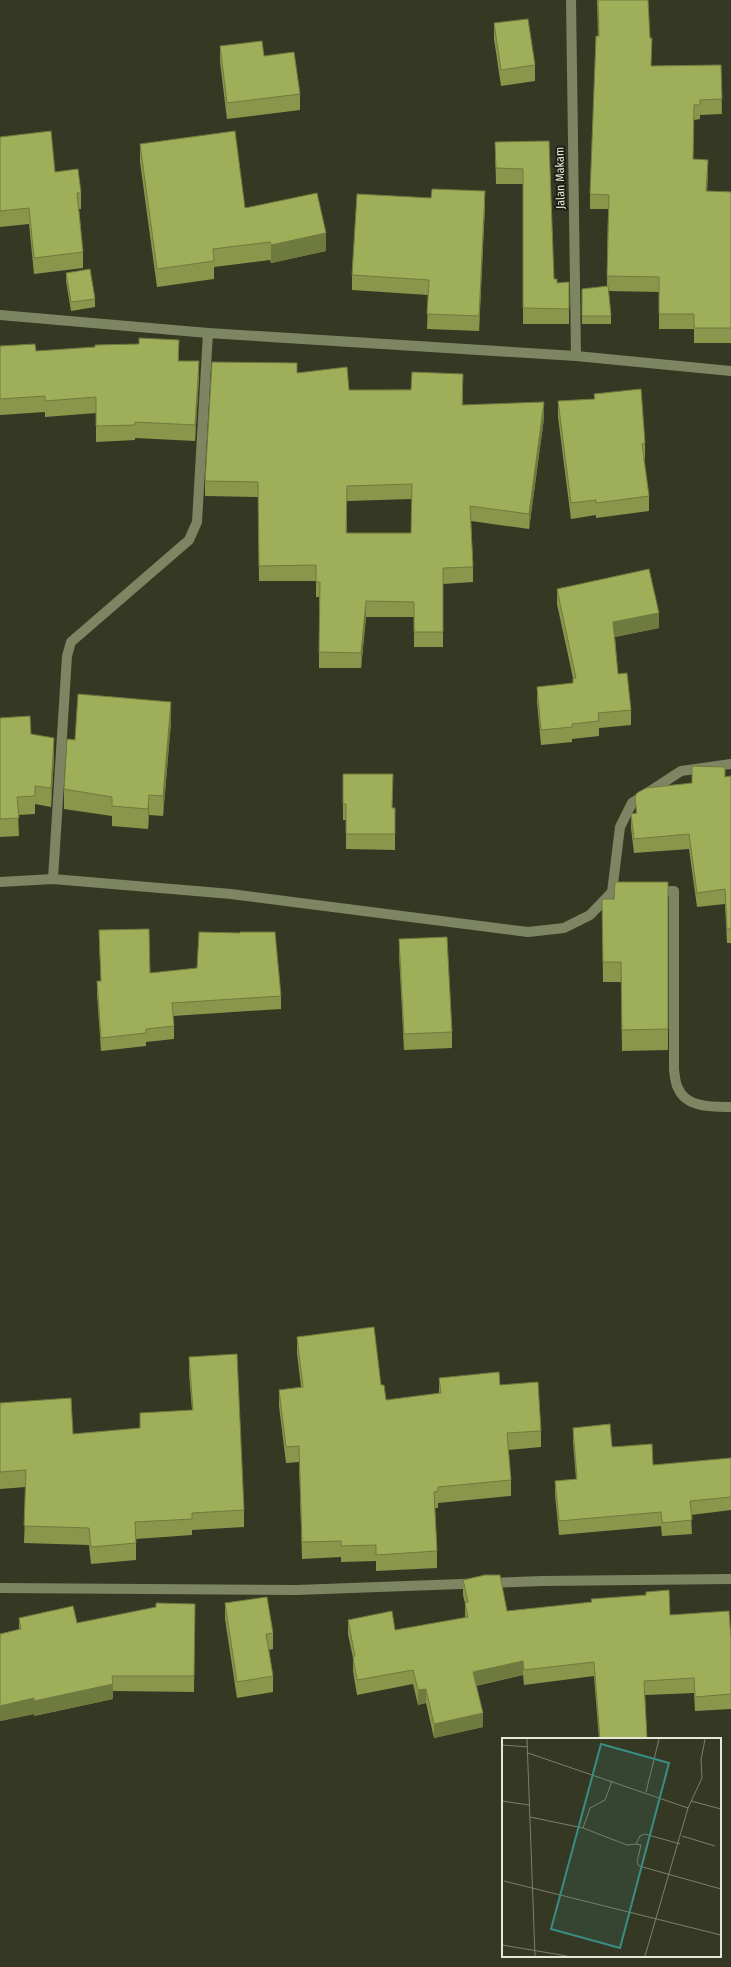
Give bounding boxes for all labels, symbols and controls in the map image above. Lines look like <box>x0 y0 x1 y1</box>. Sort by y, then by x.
street label: Jalan Makam <box>552 147 568 209</box>
inset map <box>502 1738 721 1957</box>

